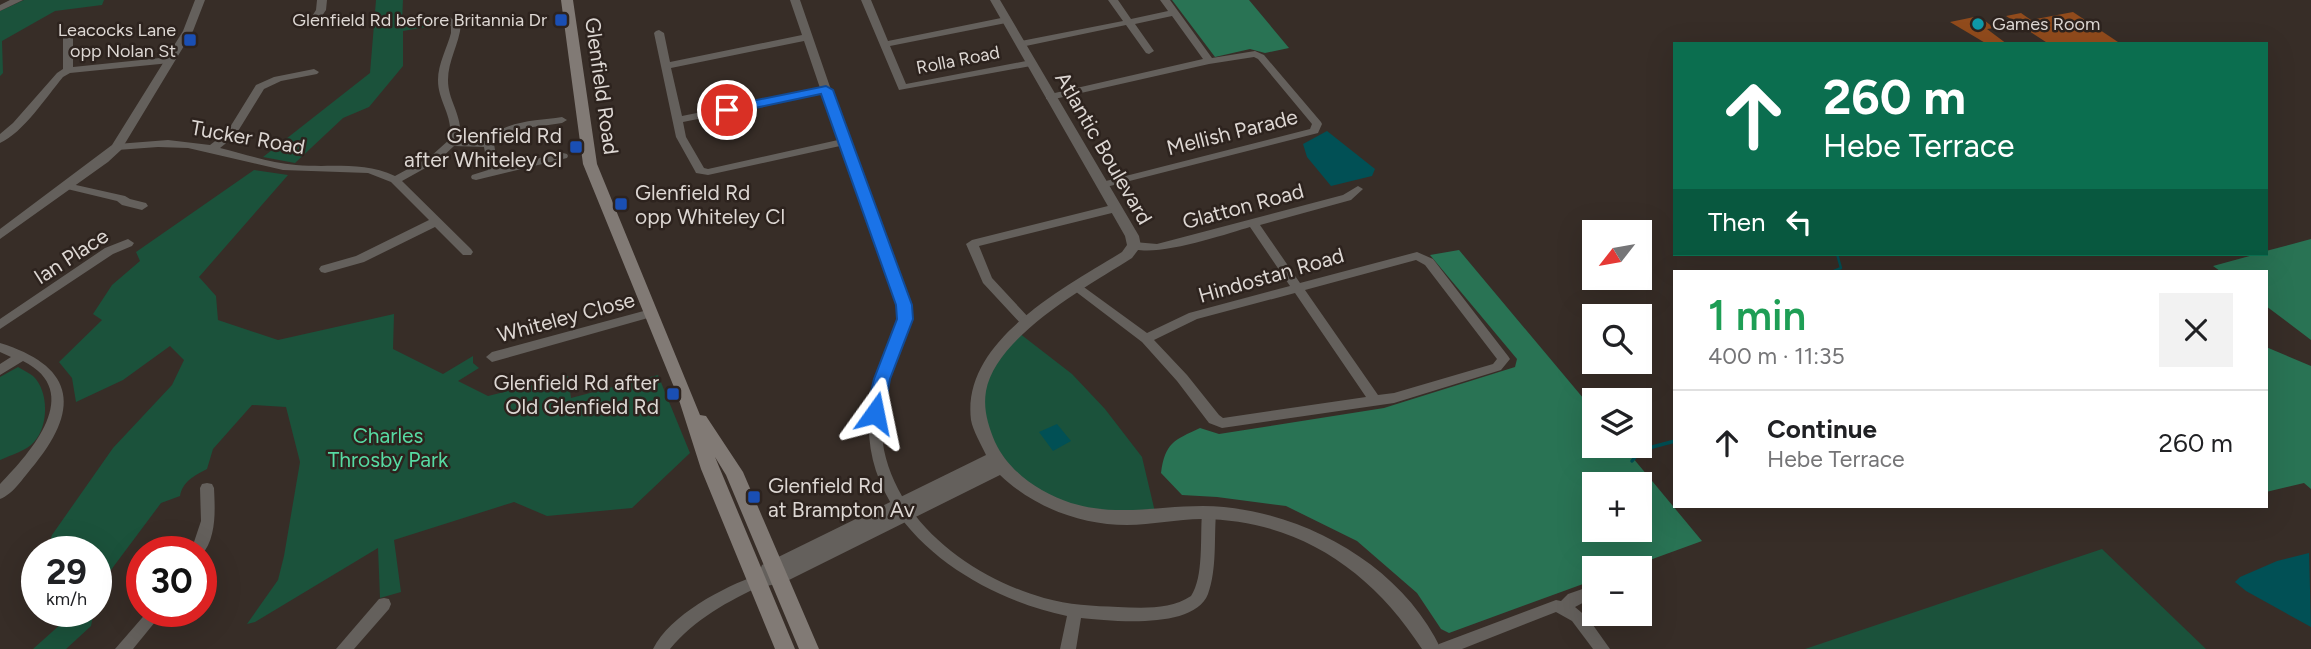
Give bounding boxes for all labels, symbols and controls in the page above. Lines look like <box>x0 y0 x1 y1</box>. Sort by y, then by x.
place label: Glenfield Rd before Britannia Dr <box>292 9 547 31</box>
marker: Glenfield Rd before Britannia Dr <box>553 12 569 28</box>
place label: Games Room <box>1992 13 2100 35</box>
street label: Glenfield Road <box>580 16 624 156</box>
marker: Games Room <box>1970 16 1986 32</box>
place label: Leacocks Lane opp Nolan St <box>58 19 176 62</box>
marker: Leacocks Lane opp Nolan St <box>182 32 198 48</box>
street label: Rolla Road <box>914 41 1002 79</box>
street label: Atlantic Boulevard <box>1050 67 1158 229</box>
text: 260 m <box>1823 67 1966 126</box>
icon: ahead <box>1708 70 1799 161</box>
pin <box>697 80 757 140</box>
icon: arrive <box>708 91 746 129</box>
street label: Mellish Parade <box>1164 104 1300 160</box>
street label: Tucker Road <box>189 115 307 159</box>
place label: Glenfield Rd after Whiteley Cl <box>404 123 562 172</box>
text: Hebe Terrace <box>1823 127 2015 165</box>
marker: Glenfield Rd after Whiteley Cl <box>568 139 584 155</box>
street label: Glatton Road <box>1180 178 1306 234</box>
place label: Glenfield Rd opp Whiteley Cl <box>635 180 785 229</box>
marker: Glenfield Rd opp Whiteley Cl <box>613 196 629 212</box>
icon: left <box>1780 203 1818 241</box>
text: Then <box>1708 206 1766 238</box>
north arrow <box>1582 220 1652 290</box>
map controls <box>1582 220 1652 626</box>
street label: Ian Place <box>29 223 113 289</box>
street label: Hindostan Road <box>1195 242 1347 308</box>
street label: Whiteley Close <box>495 287 637 347</box>
text: 1 min <box>1708 290 1806 341</box>
button: close <box>2159 293 2233 367</box>
button: search <box>1582 304 1652 374</box>
text: 400 m · 11:35 <box>1708 342 1845 370</box>
place label: Glenfield Rd after Old Glenfield Rd <box>493 370 659 419</box>
position arrow <box>838 376 912 450</box>
marker: Glenfield Rd after Old Glenfield Rd <box>665 386 681 402</box>
button: layers <box>1582 388 1652 458</box>
text: Continue <box>1767 413 1877 445</box>
park label: Charles Throsby Park <box>328 423 449 472</box>
icon: ahead <box>1708 424 1746 462</box>
text: 260 m <box>2159 427 2233 459</box>
text: Hebe Terrace <box>1767 445 1905 473</box>
button: + <box>1582 472 1652 542</box>
place label: Glenfield Rd at Brampton Av <box>768 473 915 522</box>
marker: Glenfield Rd at Brampton Av <box>746 489 762 505</box>
speed limit sign: 30 <box>126 536 217 627</box>
text: 29 <box>46 551 87 593</box>
button: − <box>1582 556 1652 626</box>
text: km/h <box>46 588 87 610</box>

